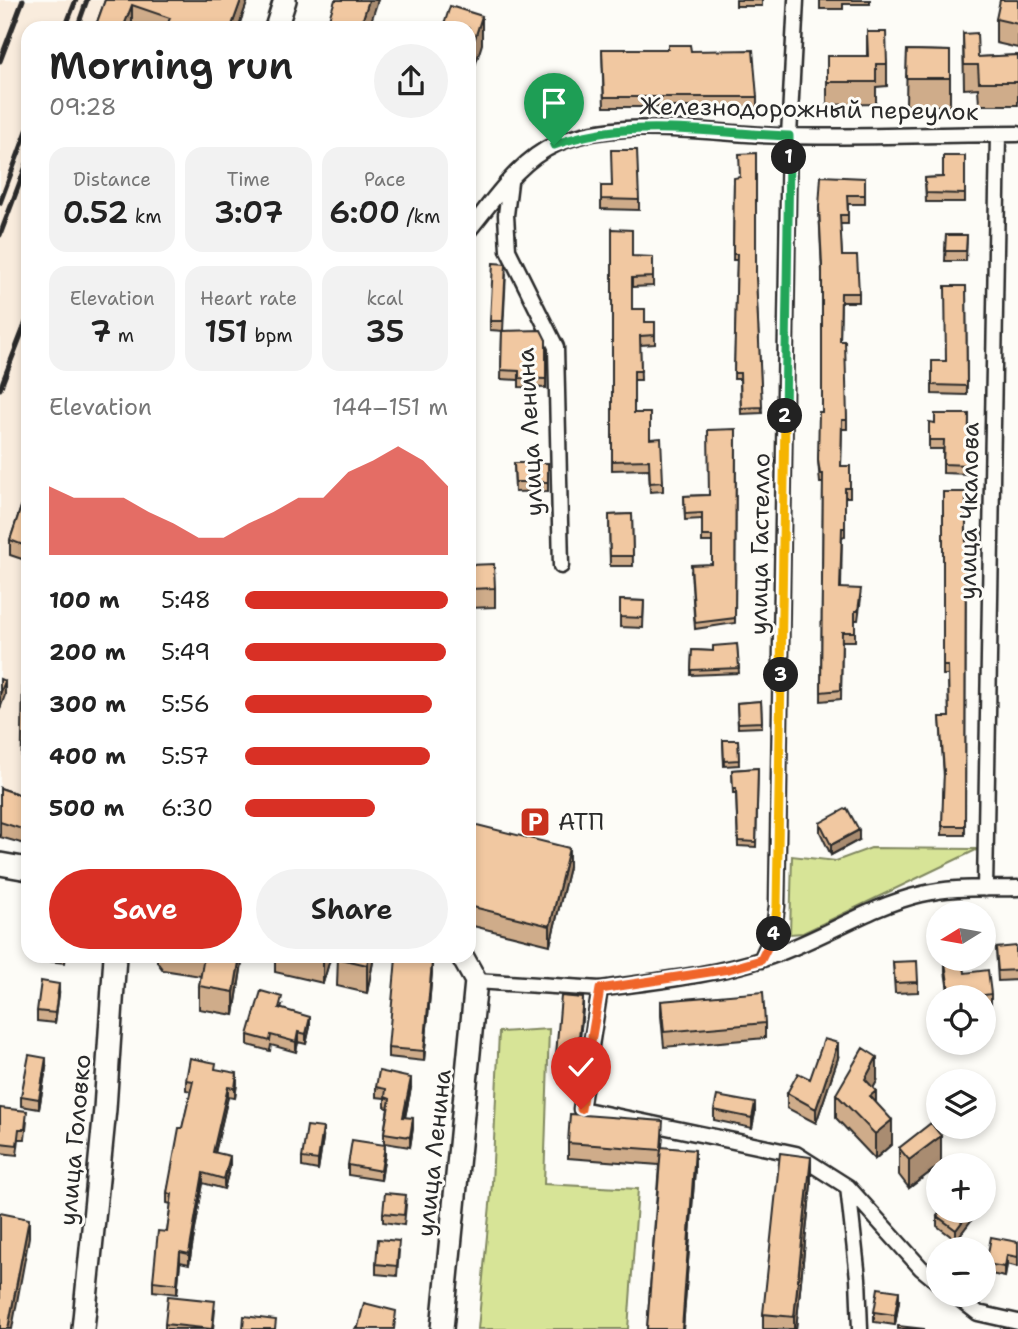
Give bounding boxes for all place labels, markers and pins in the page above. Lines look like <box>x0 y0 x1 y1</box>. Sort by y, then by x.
pin <box>524 73 584 145</box>
pin: 1 <box>772 140 806 174</box>
pin: 2 <box>768 398 802 434</box>
pin: 3 <box>764 658 798 692</box>
parking icon: АТП <box>518 805 552 839</box>
place label: АТП <box>558 806 604 838</box>
pin: 4 <box>756 916 792 951</box>
pin <box>551 1037 611 1109</box>

